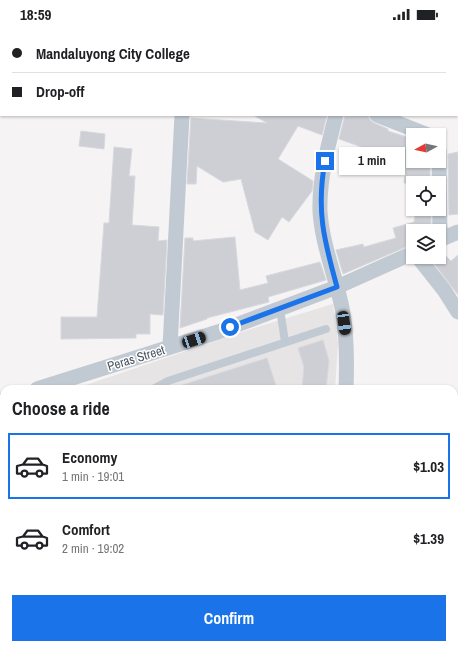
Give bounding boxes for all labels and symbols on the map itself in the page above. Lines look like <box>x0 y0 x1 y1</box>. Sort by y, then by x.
north arrow <box>406 128 446 168</box>
callout: 1 min <box>339 147 405 175</box>
route end <box>316 152 334 170</box>
car <box>336 310 352 336</box>
route start <box>221 318 239 336</box>
car <box>181 331 207 349</box>
street label: Peras Street <box>105 341 167 375</box>

